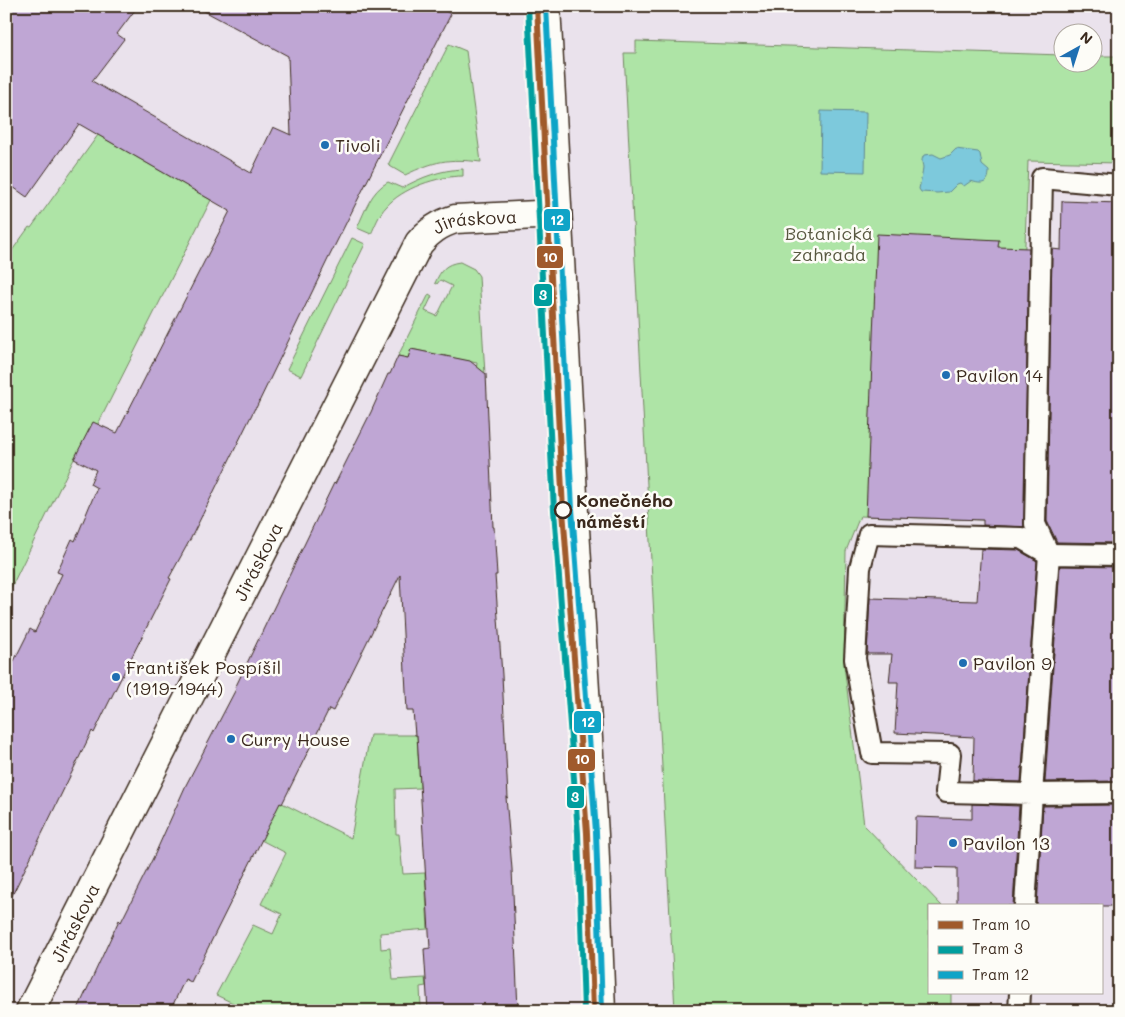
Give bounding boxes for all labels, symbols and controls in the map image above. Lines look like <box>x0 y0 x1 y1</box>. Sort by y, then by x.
north arrow <box>1052 22 1102 72</box>
text: N <box>1076 27 1097 48</box>
place label: Tivoli <box>335 133 381 157</box>
marker: Tivoli <box>319 139 331 151</box>
street label: Jiráskova <box>428 204 517 239</box>
line badge: 12 <box>543 208 571 232</box>
text: 12 <box>550 210 564 229</box>
park label: Botanická zahrada <box>785 221 873 266</box>
line badge: 10 <box>536 245 564 269</box>
text: 10 <box>542 247 558 266</box>
line badge: 3 <box>533 283 553 307</box>
text: 3 <box>539 285 547 304</box>
place label: Pavilon 14 <box>956 363 1043 387</box>
marker: Pavilon 14 <box>940 369 952 381</box>
place label: Konečného náměstí <box>576 488 673 533</box>
marker: Konečného náměstí <box>554 501 572 519</box>
street label: Jiráskova <box>228 518 288 605</box>
place label: Pavilon 9 <box>973 651 1052 675</box>
place label: František Pospíšil (1919-1944) <box>126 655 281 700</box>
marker: Pavilon 9 <box>957 657 969 669</box>
marker: František Pospíšil (1919-1944) <box>110 671 122 683</box>
line badge: 12 <box>573 710 602 734</box>
text: 12 <box>581 712 595 731</box>
place label: Curry House <box>241 727 350 751</box>
marker: Curry House <box>225 733 237 745</box>
line badge: 10 <box>567 748 596 772</box>
text: 10 <box>574 749 590 768</box>
line badge: 3 <box>566 785 585 809</box>
text: 3 <box>571 787 579 806</box>
place label: Pavilon 13 <box>963 831 1050 855</box>
marker: Pavilon 13 <box>947 837 959 849</box>
street label: Jiráskova <box>45 879 105 966</box>
legend <box>928 904 1102 994</box>
text: Tram 10 <box>972 914 1030 934</box>
text: Tram 3 <box>972 938 1023 958</box>
text: Tram 12 <box>972 964 1029 984</box>

